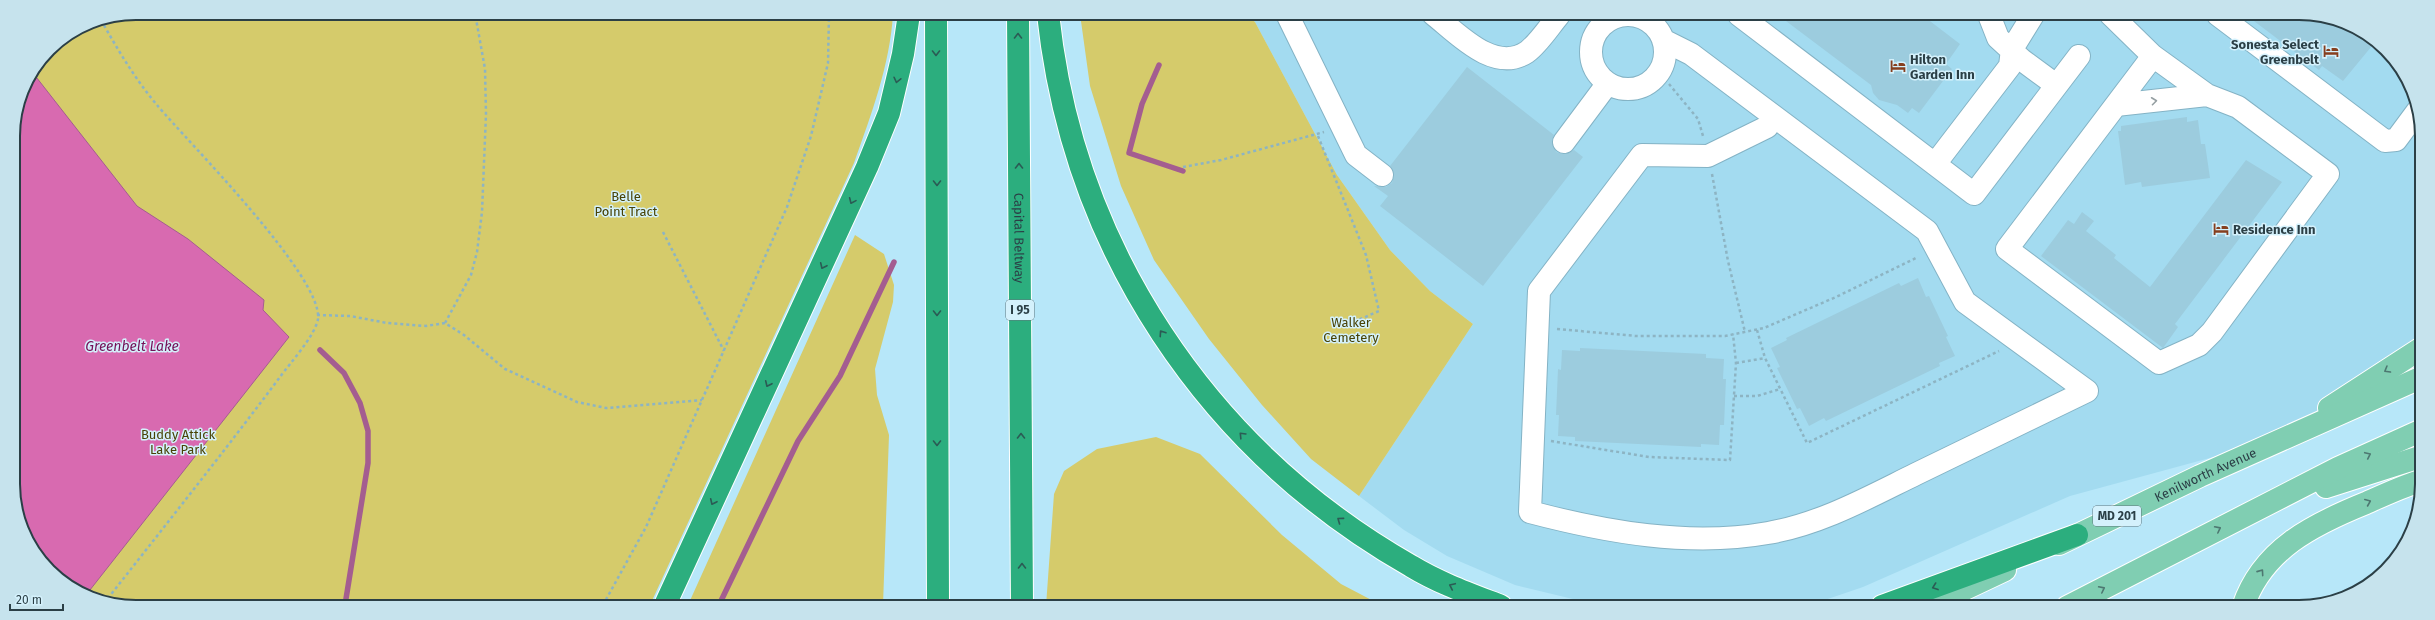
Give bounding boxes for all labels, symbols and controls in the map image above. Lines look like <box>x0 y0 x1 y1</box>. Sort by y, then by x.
one-way arrow <box>1014 33 1022 39</box>
place label: Sonesta Select Greenbelt <box>2231 37 2320 67</box>
hotel icon: Sonesta Select Greenbelt <box>2322 42 2340 60</box>
one-way arrow <box>932 50 940 56</box>
place label: Hilton Garden Inn <box>1910 52 1975 82</box>
hotel icon: Hilton Garden Inn <box>1889 57 1907 75</box>
one-way arrow <box>893 76 901 83</box>
one-way arrow <box>2151 97 2157 106</box>
one-way arrow <box>1015 163 1023 169</box>
one-way arrow <box>933 180 941 186</box>
park label: Belle Point Tract <box>594 189 658 219</box>
street label: Capital Beltway <box>1012 193 1027 284</box>
one-way arrow <box>849 197 857 205</box>
hotel icon: Residence Inn <box>2212 220 2230 238</box>
place label: Residence Inn <box>2233 222 2315 237</box>
one-way arrow <box>820 262 828 270</box>
road number: I 95 <box>1006 300 1034 320</box>
one-way arrow <box>933 310 941 316</box>
park label: Walker Cemetery <box>1323 315 1379 345</box>
one-way arrow <box>1160 331 1167 338</box>
water label: Greenbelt Lake <box>85 338 179 355</box>
one-way arrow <box>2384 365 2391 373</box>
one-way arrow <box>765 380 773 387</box>
park label: Buddy Attick Lake Park <box>141 427 215 457</box>
one-way arrow <box>1239 432 1247 440</box>
one-way arrow <box>1017 433 1025 439</box>
one-way arrow <box>933 440 941 446</box>
street label: Kenilworth Avenue <box>2152 444 2259 504</box>
one-way arrow <box>2365 451 2372 459</box>
one-way arrow <box>710 498 718 505</box>
one-way arrow <box>2363 499 2371 507</box>
road number: MD 201 <box>2093 506 2141 526</box>
one-way arrow <box>1337 517 1344 525</box>
one-way arrow <box>2213 526 2221 534</box>
one-way arrow <box>1018 563 1026 569</box>
one-way arrow <box>2256 569 2264 576</box>
one-way arrow <box>1932 582 1939 590</box>
one-way arrow <box>1448 583 1456 591</box>
scale bar <box>10 586 63 612</box>
one-way arrow <box>2098 586 2105 593</box>
text: 20 m <box>16 593 42 607</box>

